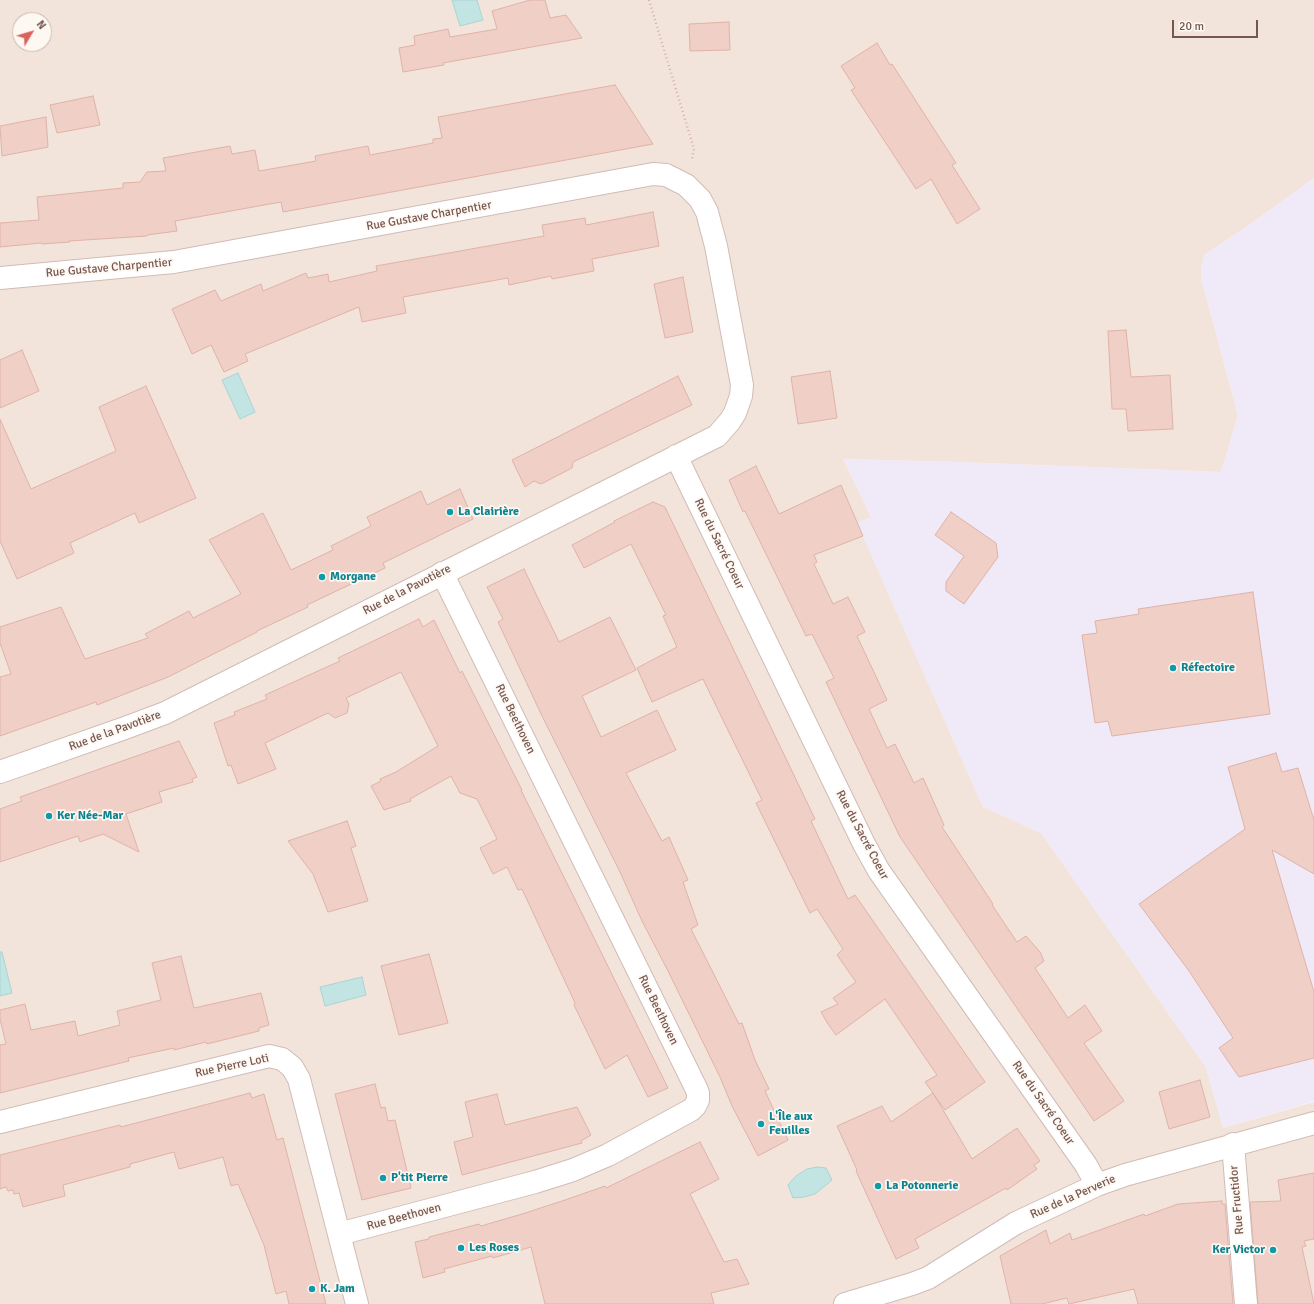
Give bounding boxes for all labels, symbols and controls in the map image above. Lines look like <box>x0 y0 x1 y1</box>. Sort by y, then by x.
north arrow <box>12 12 52 52</box>
scale bar <box>1174 12 1260 38</box>
text: N <box>34 18 49 32</box>
text: 20 m <box>1179 19 1204 34</box>
street label: Rue Gustave Charpentier <box>365 198 493 234</box>
street label: Rue Gustave Charpentier <box>45 255 173 281</box>
street label: Rue du Sacré Coeur <box>691 496 747 592</box>
place label: La Clairière <box>458 505 519 519</box>
marker: La Clairière <box>445 507 455 517</box>
street label: Rue de la Pavotière <box>361 562 453 618</box>
place label: Morgane <box>330 570 376 584</box>
marker: Morgane <box>317 572 327 582</box>
place label: Réfectoire <box>1181 661 1235 675</box>
marker: Réfectoire <box>1168 663 1178 673</box>
street label: Rue Beethoven <box>492 682 538 756</box>
street label: Rue de la Pavotière <box>67 708 163 754</box>
street label: Rue du Sacré Coeur <box>832 788 892 882</box>
place label: Ker Née-Mar <box>57 809 123 823</box>
marker: Ker Née-Mar <box>44 811 54 821</box>
street label: Rue Beethoven <box>635 973 681 1047</box>
street label: Rue Pierre Loti <box>194 1051 270 1081</box>
street label: Rue du Sacré Coeur <box>1009 1058 1077 1148</box>
place label: L'Île aux Feuilles <box>769 1110 813 1138</box>
marker: L'Île aux Feuilles <box>756 1119 766 1129</box>
street label: Rue Fructidor <box>1227 1165 1247 1235</box>
place label: P'tit Pierre <box>391 1171 448 1185</box>
street label: Rue de la Perverie <box>1028 1172 1118 1222</box>
marker: P'tit Pierre <box>378 1173 388 1183</box>
place label: La Potonnerie <box>886 1179 958 1193</box>
marker: La Potonnerie <box>873 1181 883 1191</box>
street label: Rue Beethoven <box>365 1200 443 1234</box>
place label: Les Roses <box>469 1241 519 1255</box>
marker: Les Roses <box>456 1243 466 1253</box>
place label: Ker Victor <box>1212 1243 1265 1257</box>
marker: Ker Victor <box>1268 1245 1278 1255</box>
place label: K. Jam <box>320 1282 355 1296</box>
marker: K. Jam <box>307 1284 317 1294</box>

